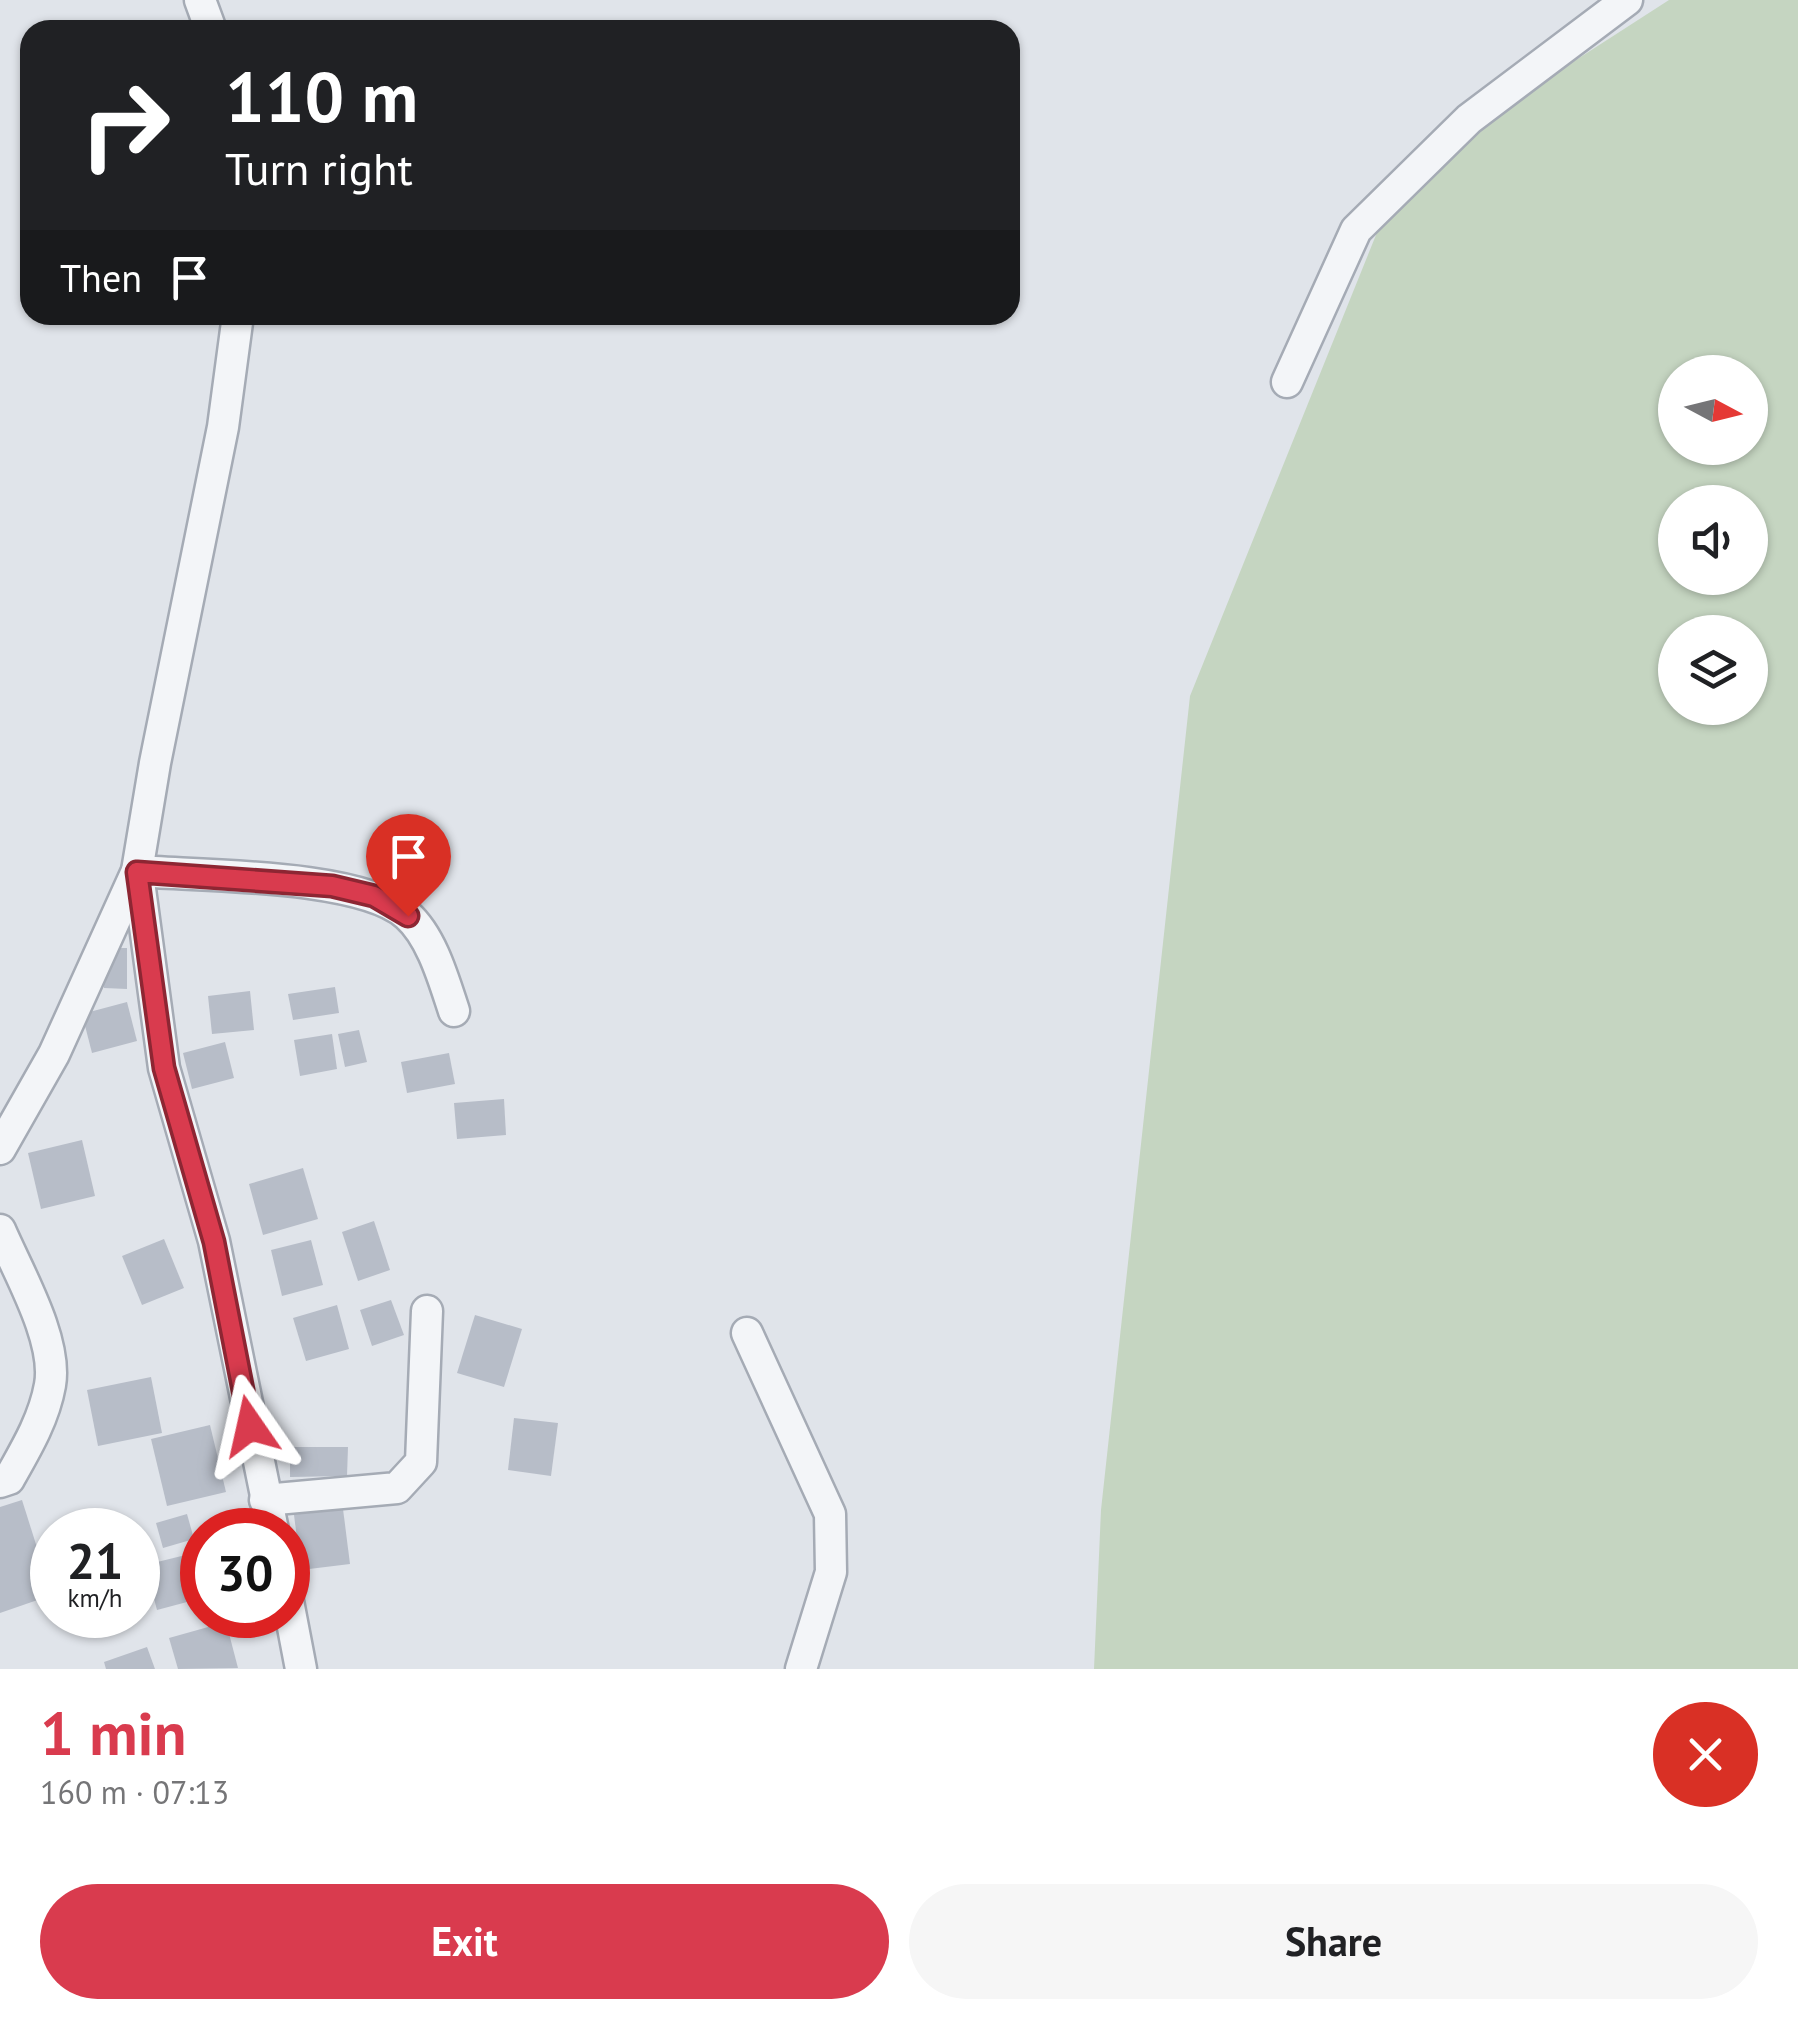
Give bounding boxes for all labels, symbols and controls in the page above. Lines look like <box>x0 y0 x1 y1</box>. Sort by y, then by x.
text: 110 m <box>225 51 418 141</box>
icon: right <box>60 60 190 190</box>
text: Turn right <box>225 139 413 197</box>
icon: arrive <box>162 250 217 305</box>
text: Then <box>60 253 142 302</box>
north arrow <box>1658 355 1768 465</box>
map controls <box>1658 355 1768 725</box>
button: sound <box>1658 485 1768 595</box>
button: layers <box>1658 615 1768 725</box>
pin <box>366 814 451 917</box>
icon: arrive <box>381 829 436 884</box>
position arrow <box>198 1374 302 1478</box>
speed limit sign: 30 <box>180 1508 310 1638</box>
text: 21 <box>67 1528 123 1593</box>
text: km/h <box>68 1582 122 1614</box>
text: 1 min <box>40 1694 186 1772</box>
button: close <box>1653 1702 1758 1807</box>
text: 160 m · 07:13 <box>40 1771 229 1813</box>
button: Exit <box>40 1884 889 1999</box>
button: Share <box>909 1884 1758 1999</box>

